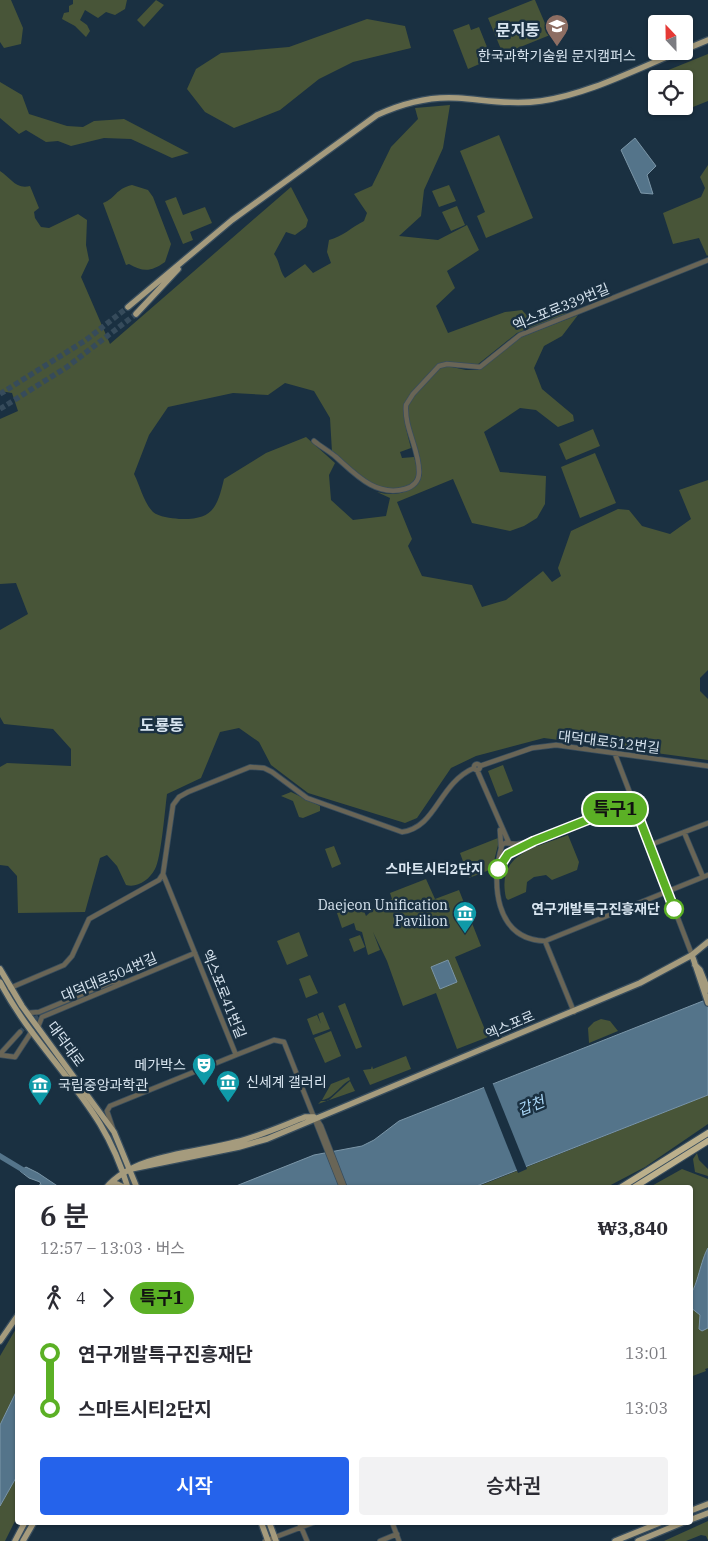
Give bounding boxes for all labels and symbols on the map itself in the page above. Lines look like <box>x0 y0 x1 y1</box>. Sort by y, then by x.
school or university icon: 한국과학기술원 문지캠퍼스 <box>544 13 570 47</box>
north arrow <box>648 15 692 60</box>
district label: 문지동 <box>496 20 540 40</box>
place label: 한국과학기술원 문지캠퍼스 <box>478 47 636 65</box>
street label: 엑스포로339번길 <box>510 279 612 335</box>
district label: 도룡동 <box>140 715 184 735</box>
street label: 대덕대로512번길 <box>557 727 661 757</box>
line badge: 특구1 <box>586 793 644 825</box>
marker: 스마트시티2단지 <box>488 859 508 879</box>
place label: 스마트시티2단지 <box>385 860 484 878</box>
place label: Daejeon Unification Pavilion <box>318 896 448 930</box>
marker: 연구개발특구진흥재단 <box>664 899 684 919</box>
museum icon: Daejeon Unification Pavilion <box>452 900 478 934</box>
place label: 연구개발특구진흥재단 <box>531 900 660 918</box>
street label: 엑스포로41번길 <box>198 947 250 1041</box>
street label: 대덕대로504번길 <box>58 949 160 1005</box>
street label: 엑스포로 <box>483 1007 537 1043</box>
street label: 대덕대로 <box>44 1018 88 1070</box>
theatre icon: 메가박스 <box>191 1052 217 1086</box>
place label: 메가박스 <box>134 1056 186 1074</box>
museum icon: 신세계 갤러리 <box>215 1069 241 1103</box>
museum icon: 국립중앙과학관 <box>27 1072 53 1106</box>
place label: 신세계 갤러리 <box>246 1073 327 1091</box>
place label: 국립중앙과학관 <box>58 1076 148 1094</box>
water label: 갑천 <box>514 1091 549 1120</box>

